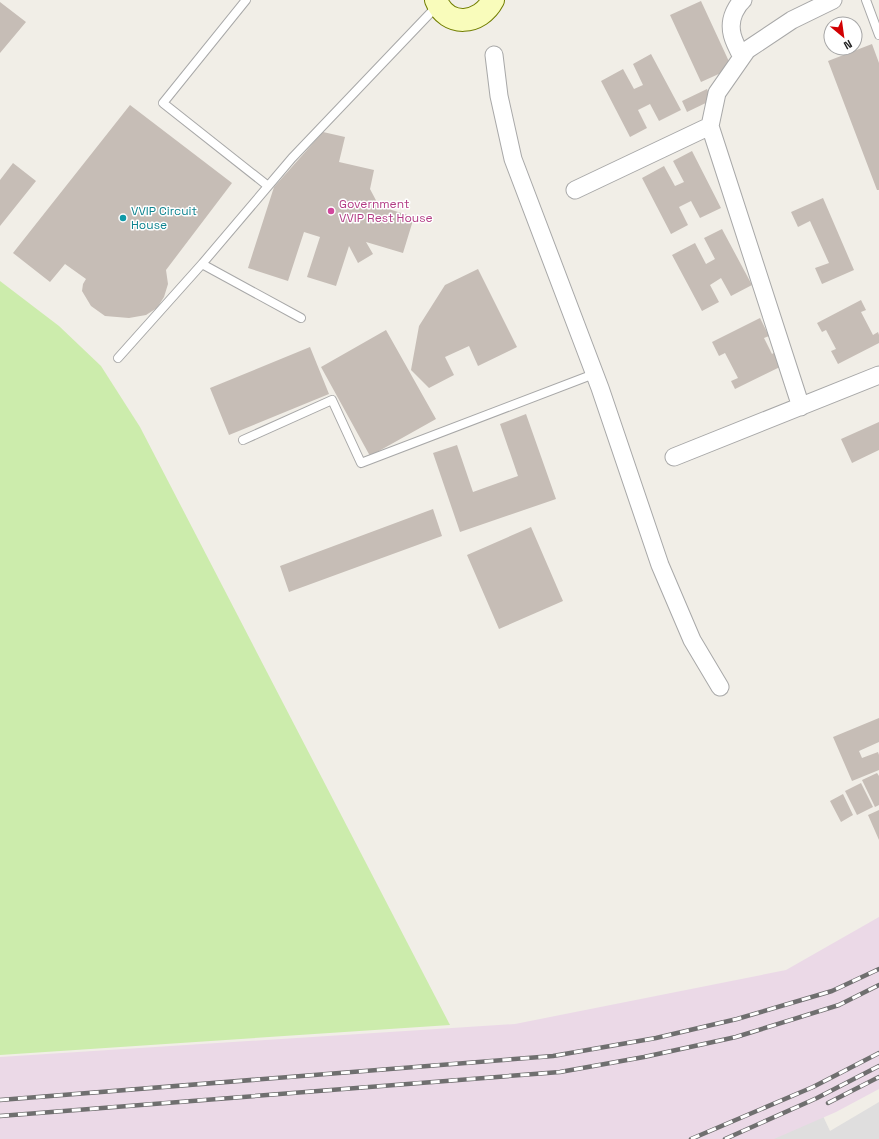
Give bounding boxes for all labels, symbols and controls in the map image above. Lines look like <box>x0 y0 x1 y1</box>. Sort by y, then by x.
north arrow <box>823 16 863 56</box>
text: N <box>841 37 854 53</box>
place label: Government VVIP Rest House <box>339 196 433 226</box>
place label: VVIP Circuit House <box>131 203 197 233</box>
marker: Government VVIP Rest House <box>326 206 336 216</box>
marker: VVIP Circuit House <box>118 213 128 223</box>

